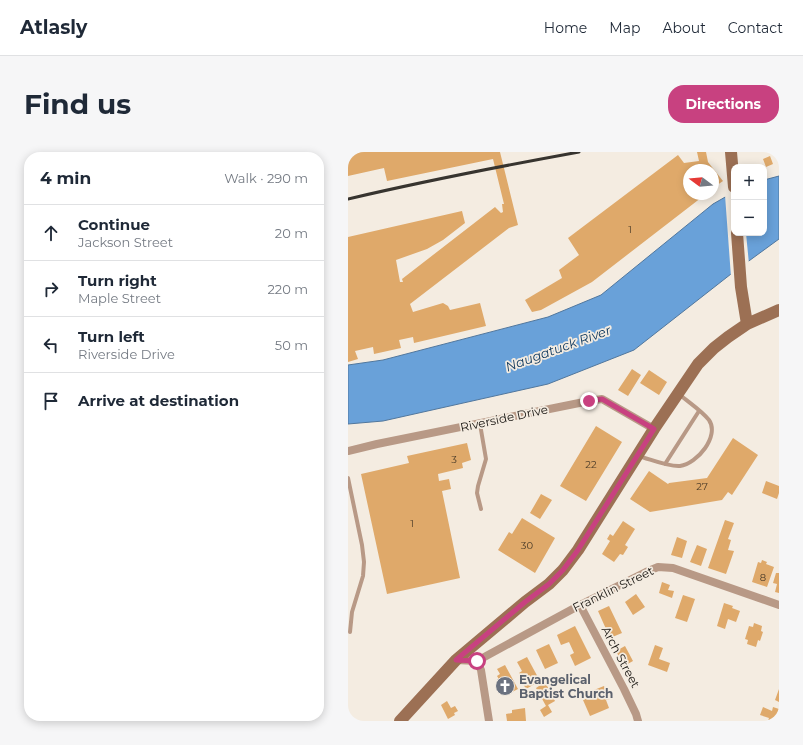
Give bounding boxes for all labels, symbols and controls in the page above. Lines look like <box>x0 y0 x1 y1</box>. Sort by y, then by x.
text: Atlasly <box>20 16 87 39</box>
text: Home <box>544 19 587 37</box>
text: Map <box>609 19 640 37</box>
text: About <box>662 19 706 37</box>
text: Contact <box>728 19 783 37</box>
button: Directions <box>668 85 779 123</box>
text: Find us <box>24 87 131 121</box>
north arrow <box>683 164 719 200</box>
map controls <box>731 164 767 236</box>
button: + <box>731 164 767 200</box>
text: 4 min <box>40 168 91 188</box>
text: Walk · 290 m <box>224 170 308 186</box>
button: − <box>731 200 767 236</box>
text: Continue <box>78 215 150 234</box>
icon: ahead <box>40 222 62 244</box>
house number: 1 <box>628 223 632 236</box>
text: 20 m <box>275 225 308 241</box>
text: Jackson Street <box>78 234 173 250</box>
text: Turn right <box>78 271 157 290</box>
icon: right <box>40 278 62 300</box>
text: 220 m <box>267 281 308 297</box>
text: Maple Street <box>78 290 161 306</box>
water label: Naugatuck River <box>503 321 614 375</box>
text: Turn left <box>78 327 145 346</box>
icon: left <box>40 334 62 356</box>
text: 50 m <box>275 337 308 353</box>
text: Riverside Drive <box>78 346 175 362</box>
icon: arrive <box>40 390 62 412</box>
text: Arrive at destination <box>78 391 239 410</box>
route end <box>580 392 598 410</box>
street label: Riverside Drive <box>459 401 549 435</box>
house number: 3 <box>451 453 457 466</box>
house number: 22 <box>585 458 597 471</box>
house number: 27 <box>696 480 708 493</box>
house number: 1 <box>410 517 414 530</box>
house number: 30 <box>521 539 534 552</box>
street label: Franklin Street <box>570 563 656 615</box>
house number: 8 <box>760 571 766 584</box>
street label: Arch Street <box>599 624 644 690</box>
route start <box>468 652 486 670</box>
place label: Evangelical Baptist Church <box>519 672 613 701</box>
church icon: Evangelical Baptist Church <box>494 675 516 697</box>

